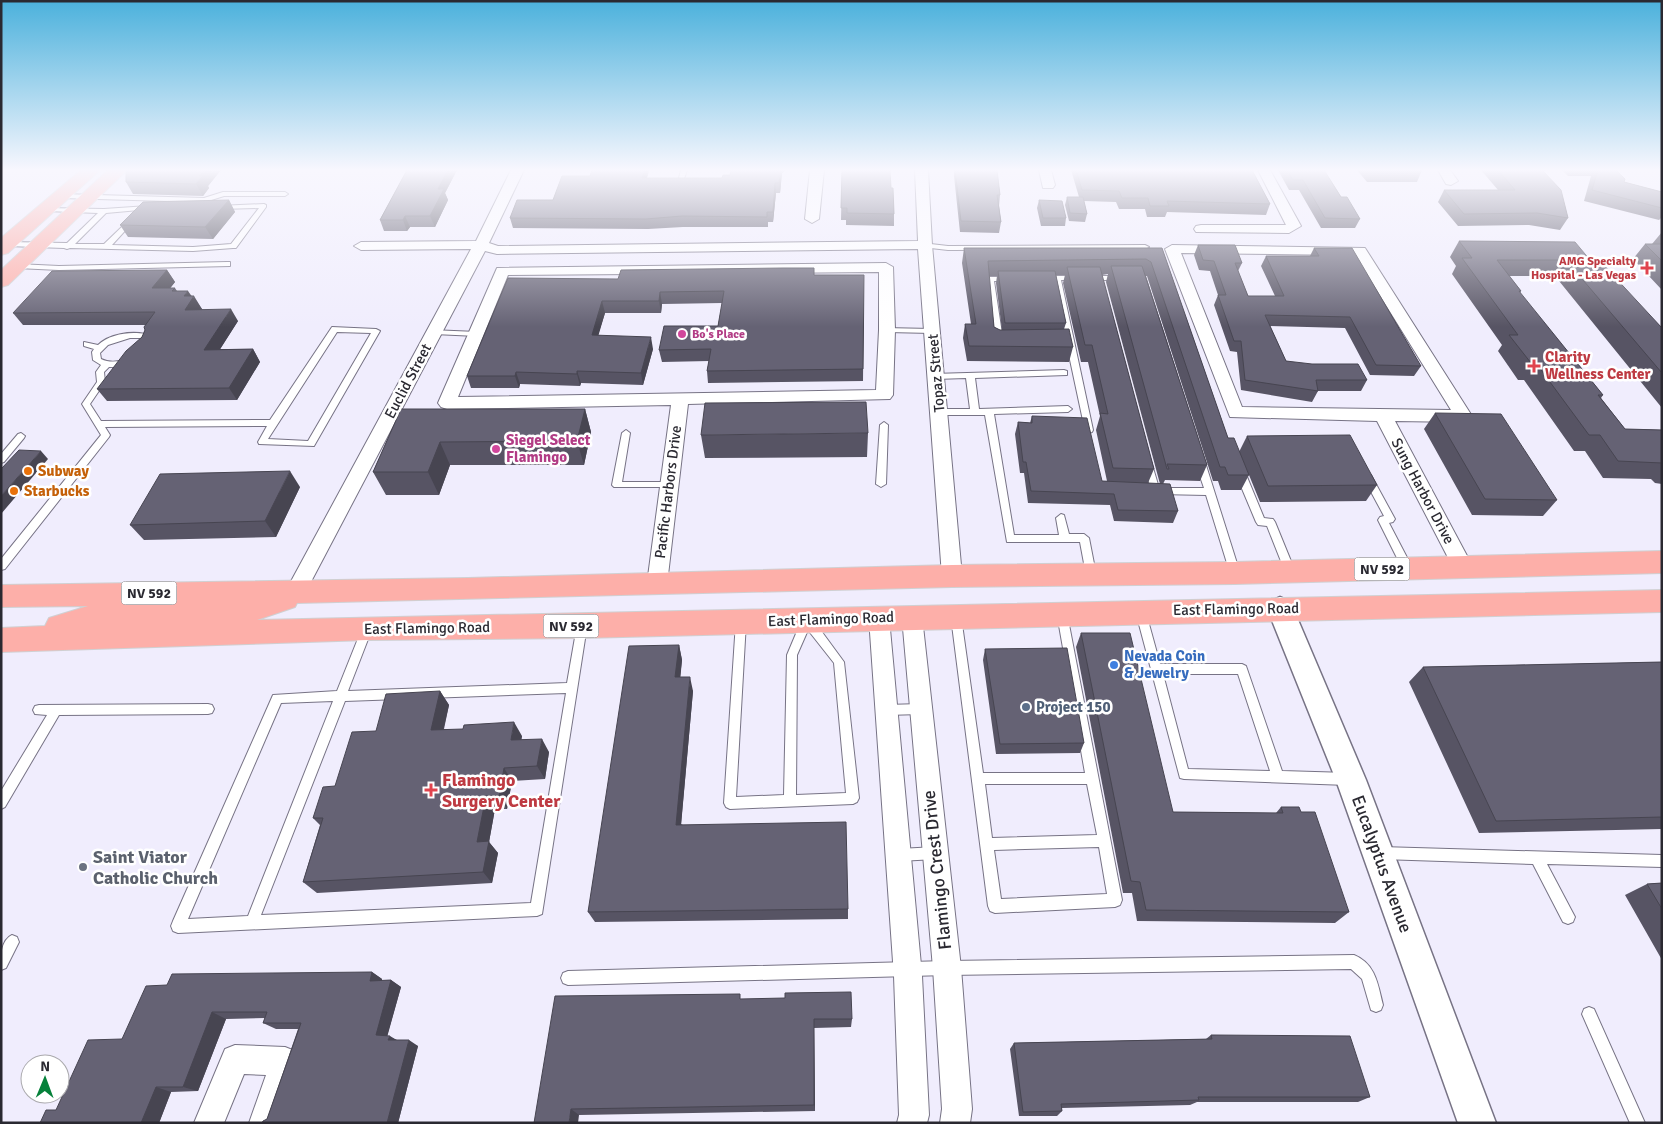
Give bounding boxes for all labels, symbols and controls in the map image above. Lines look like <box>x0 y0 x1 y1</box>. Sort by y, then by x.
place label: AMG Specialty Hospital - Las Vegas <box>1531 254 1637 283</box>
marker: AMG Specialty Hospital - Las Vegas <box>1640 261 1654 275</box>
place label: Bo's Place <box>692 327 745 342</box>
marker: Bo's Place <box>676 328 688 340</box>
street label: Topaz Street <box>924 333 948 413</box>
street label: Euclid Street <box>381 340 435 422</box>
place label: Clarity Wellness Center <box>1545 348 1651 383</box>
marker: Clarity Wellness Center <box>1527 359 1541 373</box>
street label: Pacific Harbors Drive <box>651 424 685 560</box>
place label: Siegel Select Flamingo <box>506 431 591 466</box>
street label: Sung Harbor Drive <box>1388 435 1458 547</box>
marker: Siegel Select Flamingo <box>490 443 502 455</box>
place label: Subway <box>38 462 89 480</box>
marker: Subway <box>22 465 34 477</box>
place label: Starbucks <box>24 482 90 500</box>
marker: Starbucks <box>8 485 20 497</box>
road number: NV 592 <box>1354 558 1410 580</box>
road number: NV 592 <box>122 582 176 604</box>
street label: East Flamingo Road <box>1173 599 1299 619</box>
street label: East Flamingo Road <box>768 608 894 630</box>
road number: NV 592 <box>544 614 598 638</box>
street label: East Flamingo Road <box>364 618 490 638</box>
place label: Nevada Coin & Jewelry <box>1124 647 1205 682</box>
marker: Nevada Coin & Jewelry <box>1108 659 1120 671</box>
place label: Project 150 <box>1036 698 1111 716</box>
marker: Project 150 <box>1020 701 1032 713</box>
place label: Flamingo Surgery Center <box>442 769 561 812</box>
marker: Flamingo Surgery Center <box>424 783 438 797</box>
street label: Flamingo Crest Drive <box>918 789 956 951</box>
street label: Eucalyptus Avenue <box>1347 792 1417 936</box>
place label: Saint Viator Catholic Church <box>93 846 218 889</box>
marker: Saint Viator Catholic Church <box>77 861 89 873</box>
north arrow <box>20 1054 70 1104</box>
text: N <box>40 1058 50 1075</box>

